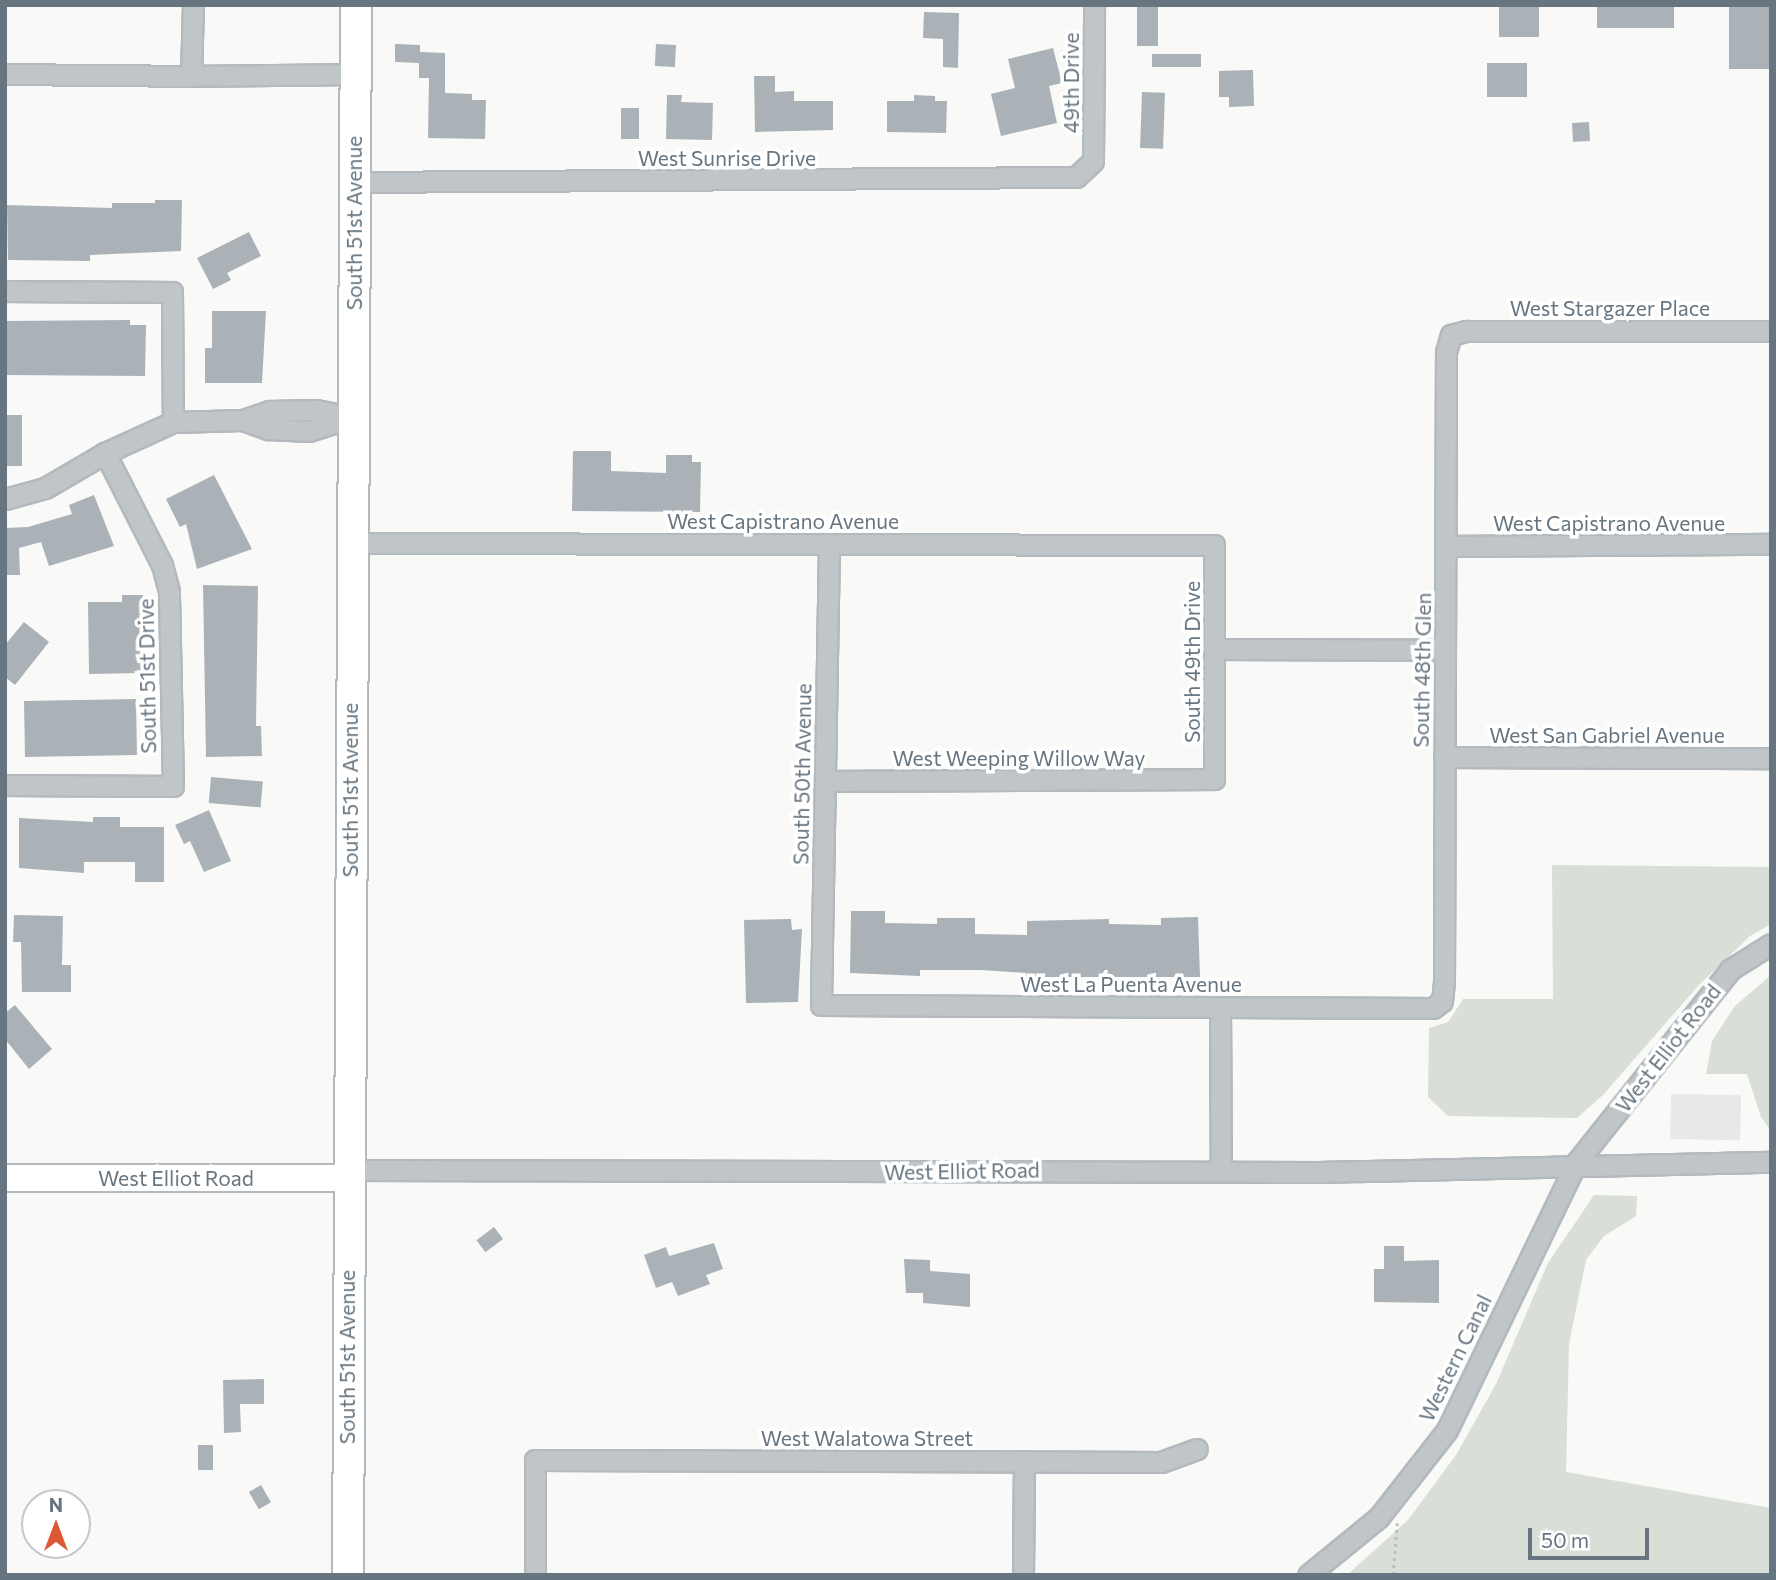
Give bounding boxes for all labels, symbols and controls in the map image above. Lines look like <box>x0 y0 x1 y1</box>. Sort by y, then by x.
street label: 49th Drive <box>1058 33 1084 133</box>
street label: South 51st Avenue <box>341 136 367 310</box>
street label: West Sunrise Drive <box>638 145 816 171</box>
street label: West Stargazer Place <box>1510 295 1710 321</box>
street label: West Capistrano Avenue <box>667 508 899 534</box>
street label: West Capistrano Avenue <box>1493 510 1725 536</box>
street label: South 49th Drive <box>1179 581 1205 743</box>
street label: South 48th Glen <box>1408 592 1436 748</box>
street label: South 51st Drive <box>133 598 161 754</box>
street label: South 50th Avenue <box>788 683 816 865</box>
street label: South 51st Avenue <box>337 703 363 877</box>
street label: West San Gabriel Avenue <box>1489 722 1725 748</box>
street label: West Weeping Willow Way <box>893 745 1145 771</box>
street label: West La Puenta Avenue <box>1020 971 1242 997</box>
street label: West Elliot Road <box>1610 979 1726 1117</box>
street label: West Elliot Road <box>884 1157 1040 1185</box>
street label: West Elliot Road <box>98 1165 254 1191</box>
street label: South 51st Avenue <box>334 1270 360 1444</box>
street label: Western Canal <box>1413 1290 1497 1426</box>
street label: West Walatowa Street <box>761 1425 973 1451</box>
north arrow <box>21 1489 91 1559</box>
text: N <box>49 1493 63 1516</box>
scale bar <box>1531 1514 1652 1558</box>
text: 50 m <box>1541 1527 1589 1552</box>

